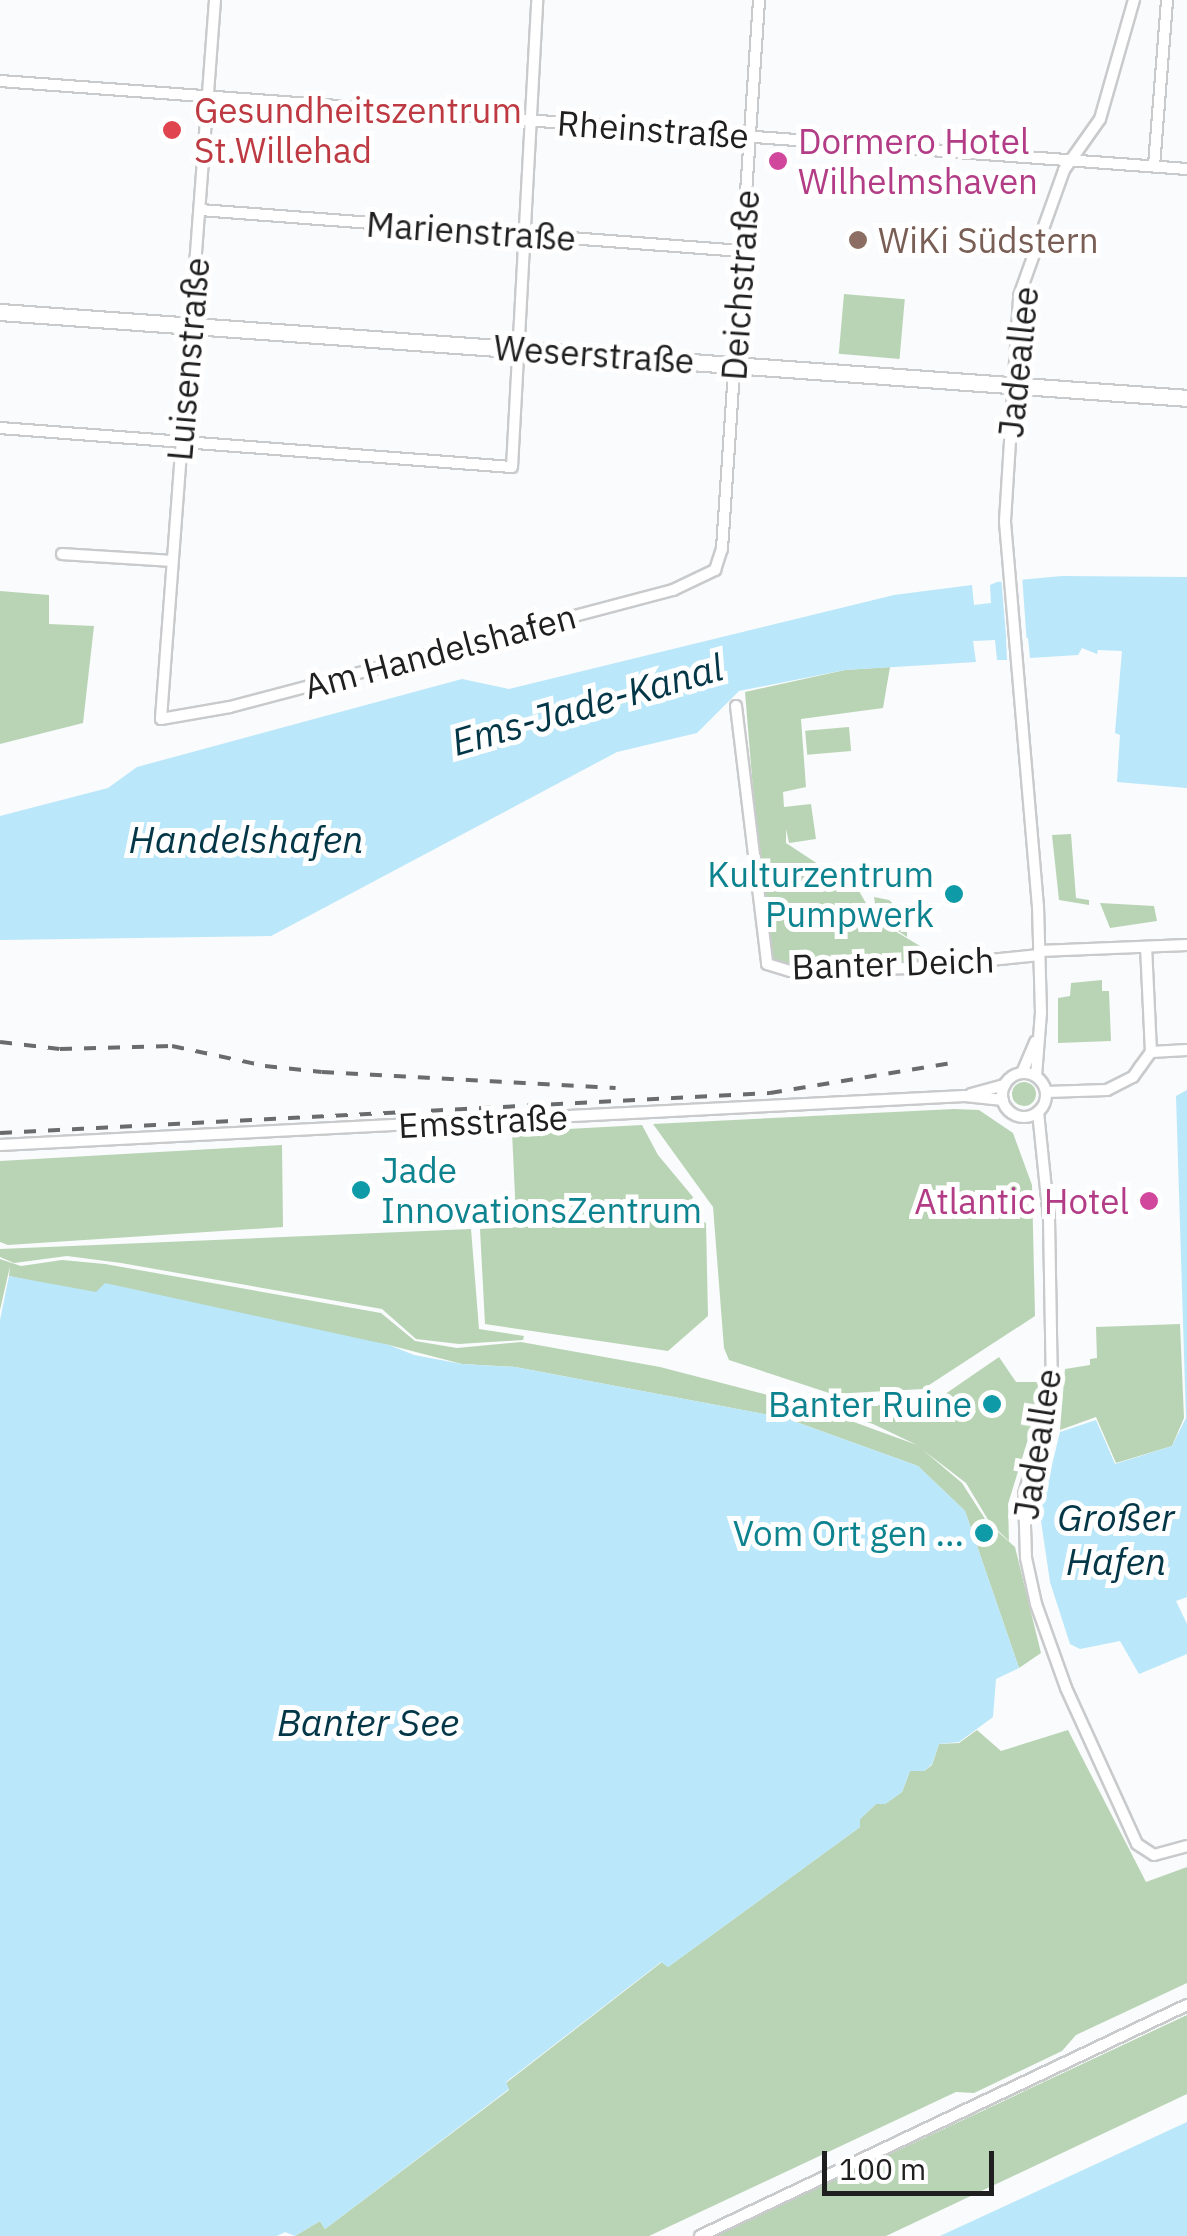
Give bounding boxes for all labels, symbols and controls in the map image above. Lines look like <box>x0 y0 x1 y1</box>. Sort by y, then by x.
place label: Gesundheitszentrum St.Willehad <box>194 89 522 171</box>
street label: Rheinstraße <box>556 101 750 157</box>
marker: Gesundheitszentrum St.Willehad <box>159 117 185 143</box>
place label: Dormero Hotel Wilhelmshaven <box>798 120 1038 202</box>
marker: Dormero Hotel Wilhelmshaven <box>767 150 789 172</box>
street label: Deichstraße <box>712 188 768 382</box>
street label: Marienstraße <box>365 203 577 259</box>
place label: WiKi Südstern <box>878 219 1099 261</box>
marker: WiKi Südstern <box>847 229 869 251</box>
street label: Luisenstraße <box>158 256 218 462</box>
street label: Jadeallee <box>989 284 1047 440</box>
street label: Weserstraße <box>492 326 696 382</box>
street label: Am Handelshafen <box>300 595 580 707</box>
water label: Ems-Jade-Kanal <box>446 643 728 765</box>
water label: Handelshafen <box>128 816 364 862</box>
place label: Kulturzentrum Pumpwerk <box>707 853 934 935</box>
marker: Kulturzentrum Pumpwerk <box>943 883 965 905</box>
street label: Banter Deich <box>791 938 995 988</box>
street label: Emsstraße <box>397 1096 569 1146</box>
place label: Jade InnovationsZentrum <box>381 1149 702 1231</box>
marker: Jade InnovationsZentrum <box>350 1179 372 1201</box>
place label: Atlantic Hotel <box>914 1180 1129 1222</box>
marker: Atlantic Hotel <box>1138 1190 1160 1212</box>
street label: Jadeallee <box>1004 1366 1070 1522</box>
place label: Banter Ruine <box>768 1383 972 1425</box>
marker: Banter Ruine <box>981 1393 1003 1415</box>
water label: Großer Hafen <box>1057 1494 1175 1584</box>
place label: Vom Ort gen ... <box>733 1512 964 1554</box>
marker: Vom Ort gen ... <box>973 1522 995 1544</box>
water label: Banter See <box>277 1699 459 1745</box>
scale bar <box>827 2131 1000 2193</box>
text: 100 m <box>839 2149 926 2188</box>

